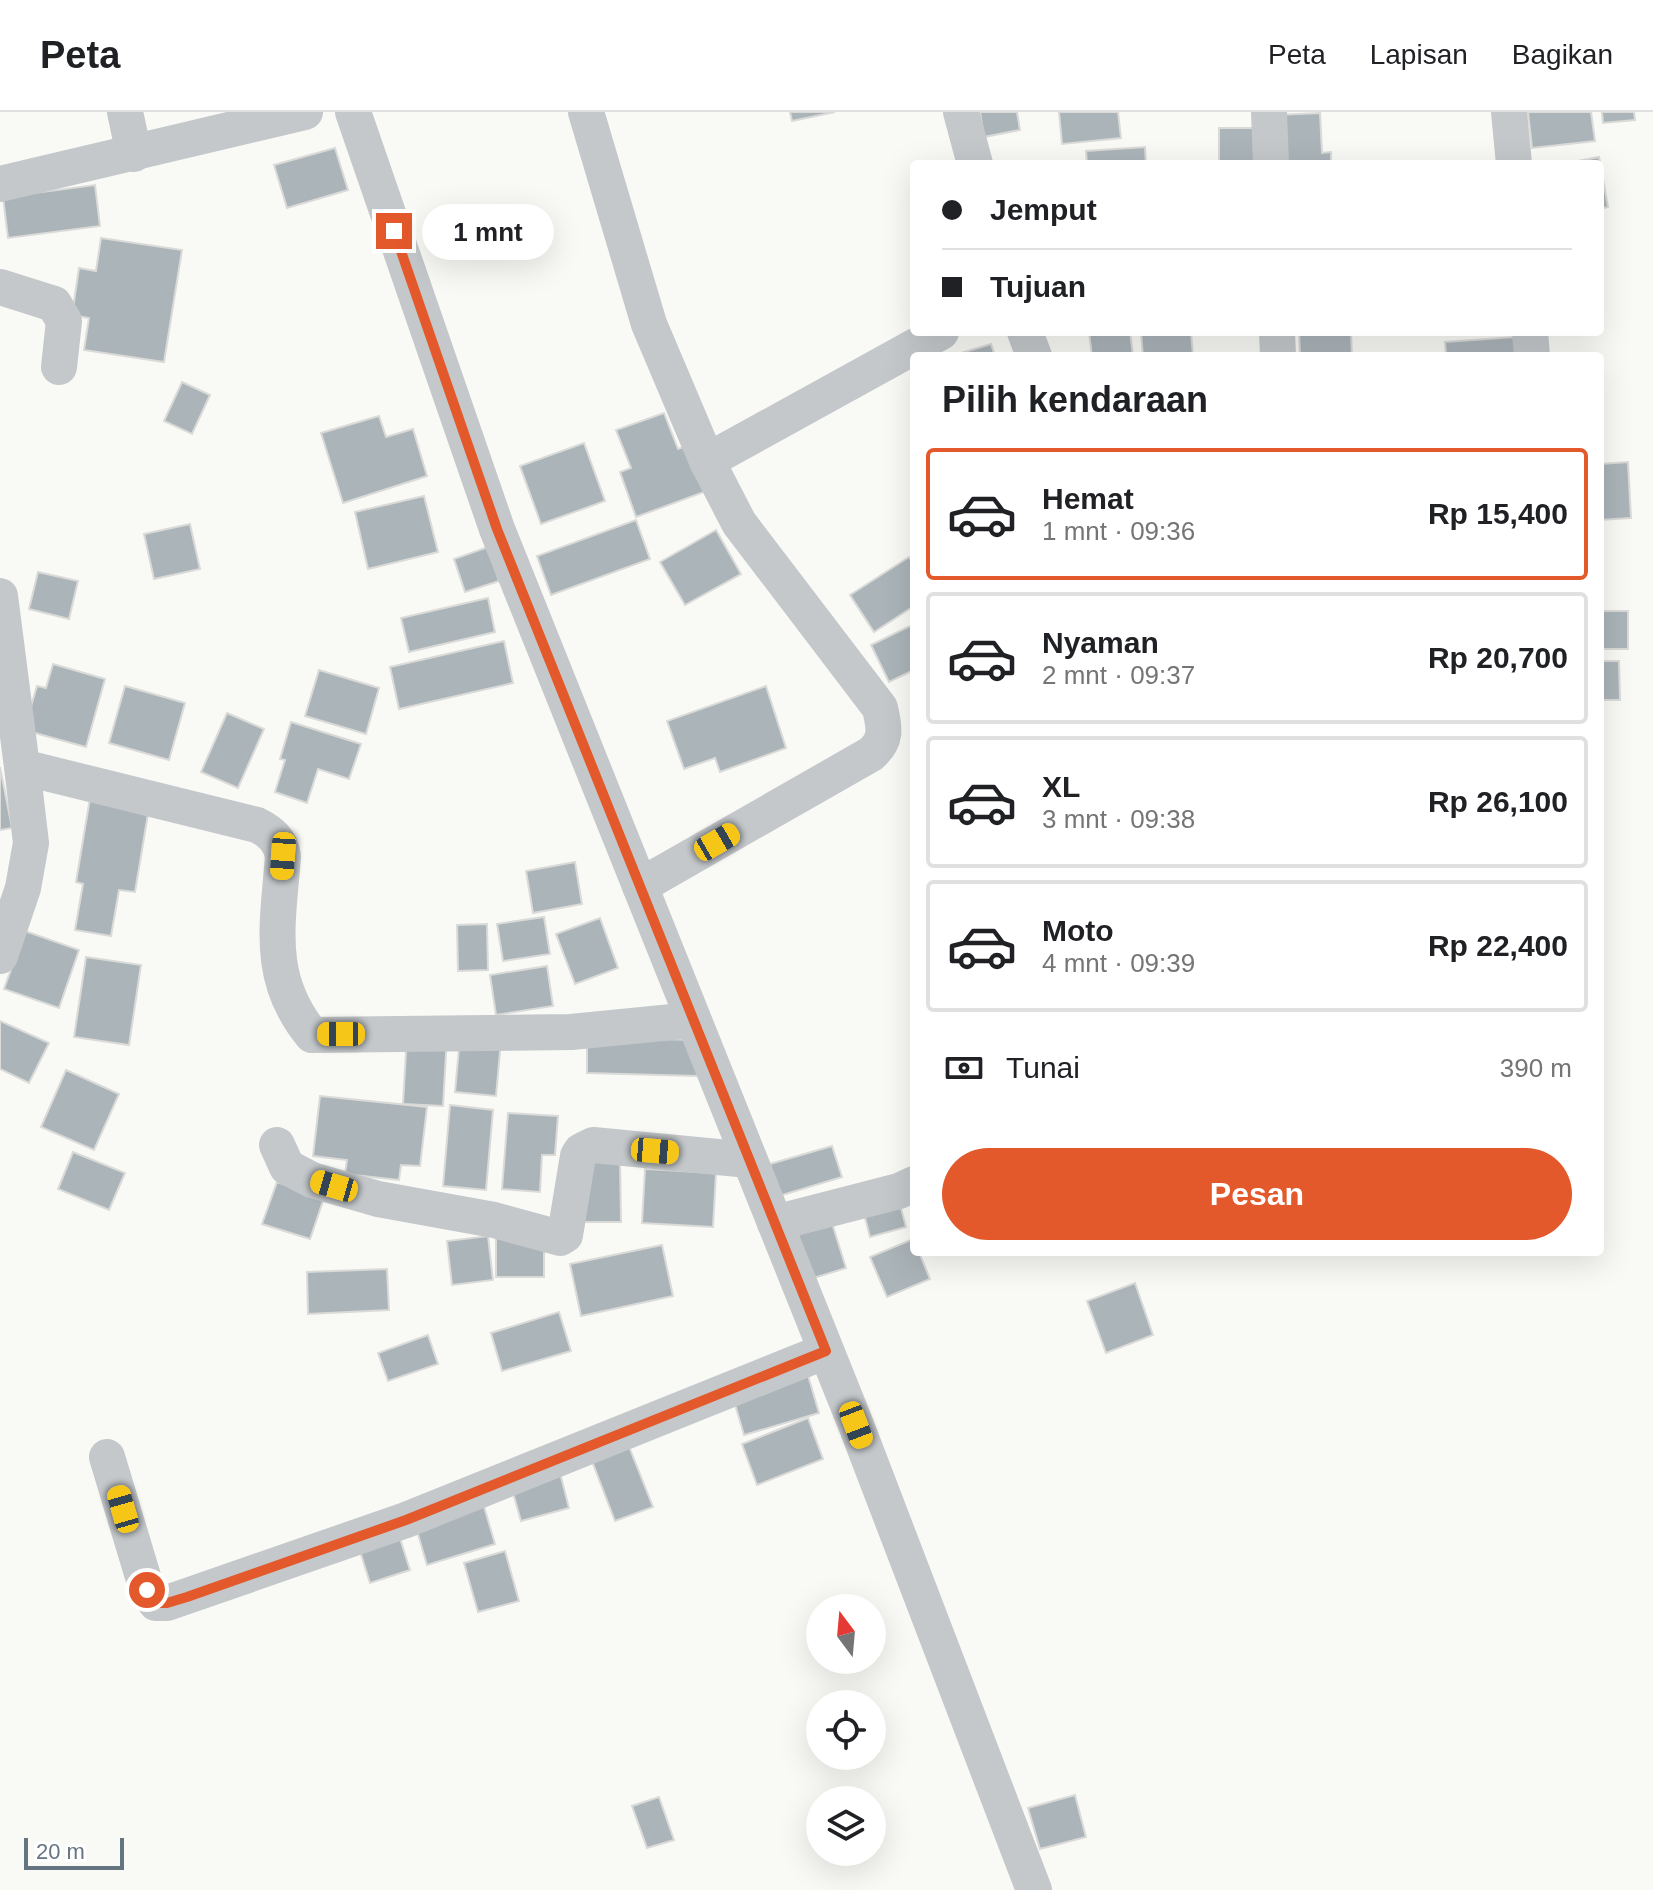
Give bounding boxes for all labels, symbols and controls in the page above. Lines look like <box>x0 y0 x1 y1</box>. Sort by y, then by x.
text: Peta <box>40 34 120 76</box>
text: Peta <box>1268 39 1326 70</box>
text: Lapisan <box>1370 39 1468 70</box>
text: Bagikan <box>1512 39 1613 70</box>
text: Jemput <box>990 193 1097 226</box>
callout: 1 mnt <box>422 203 554 259</box>
route end <box>376 213 412 249</box>
text: 1 mnt <box>453 217 523 247</box>
text: Tujuan <box>990 270 1086 303</box>
text: Pilih kendaraan <box>942 379 1208 420</box>
icon: car <box>946 478 1018 550</box>
text: Hemat <box>1042 482 1134 515</box>
text: Rp 15,400 <box>1428 497 1568 530</box>
text: 1 mnt · 09:36 <box>1042 516 1195 546</box>
icon: car <box>946 622 1018 694</box>
text: Nyaman <box>1042 626 1159 659</box>
text: Rp 20,700 <box>1428 641 1568 674</box>
text: 2 mnt · 09:37 <box>1042 660 1195 690</box>
icon: car <box>946 766 1018 838</box>
text: XL <box>1042 770 1080 803</box>
text: Rp 26,100 <box>1428 785 1568 818</box>
text: 3 mnt · 09:38 <box>1042 804 1195 834</box>
car <box>690 820 744 864</box>
car <box>269 831 297 881</box>
icon: car <box>946 910 1018 982</box>
text: Moto <box>1042 914 1114 947</box>
text: Rp 22,400 <box>1428 929 1568 962</box>
text: 4 mnt · 09:39 <box>1042 948 1195 978</box>
car <box>317 1022 365 1046</box>
icon: cash <box>942 1046 986 1090</box>
text: Tunai <box>1006 1051 1080 1084</box>
text: 390 m <box>1500 1053 1572 1083</box>
car <box>630 1137 680 1165</box>
button: Pesan <box>942 1148 1572 1240</box>
car <box>308 1168 360 1204</box>
car <box>836 1398 876 1452</box>
car <box>105 1483 141 1535</box>
route start <box>129 1572 165 1608</box>
north arrow <box>806 1594 886 1674</box>
map controls <box>806 1594 886 1866</box>
button: locate <box>806 1690 886 1770</box>
button: layers <box>806 1786 886 1866</box>
scale bar <box>24 1834 124 1870</box>
text: 20 m <box>36 1839 85 1864</box>

